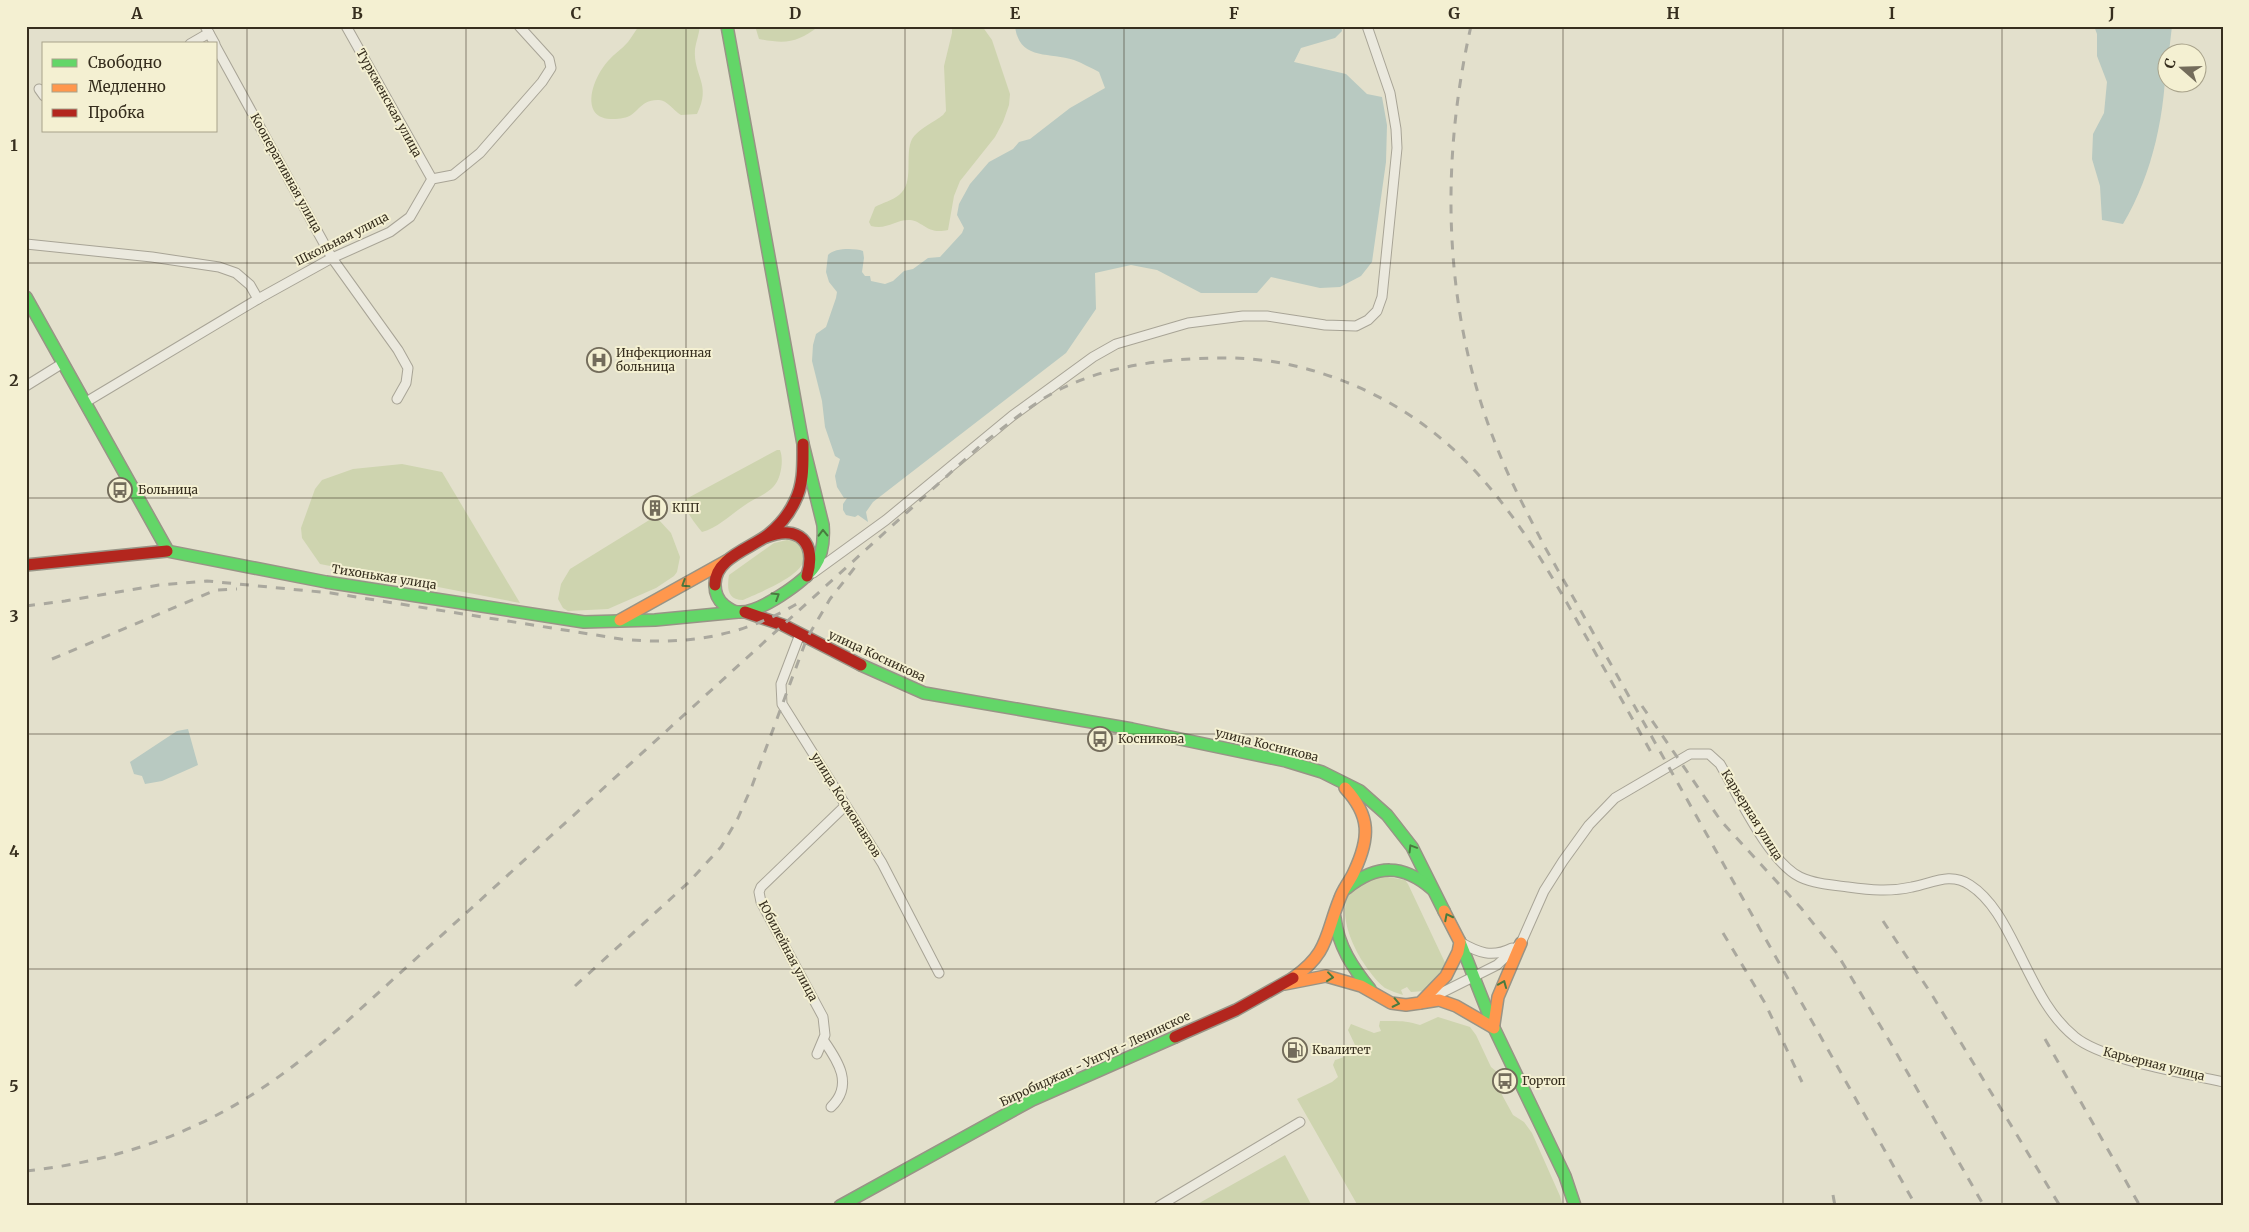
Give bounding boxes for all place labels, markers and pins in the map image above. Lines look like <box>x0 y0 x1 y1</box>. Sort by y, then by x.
place label: Инфекционная больница <box>616 345 711 374</box>
hospital icon: Инфекционная больница <box>586 347 612 373</box>
bus stop icon: Больница <box>107 477 133 503</box>
place label: Больница <box>138 482 199 497</box>
building icon: КПП <box>642 495 668 521</box>
place label: КПП <box>672 500 700 515</box>
bus stop icon: Косникова <box>1087 726 1113 752</box>
place label: Косникова <box>1118 731 1185 746</box>
fuel station icon: Квалитет <box>1282 1037 1308 1063</box>
place label: Квалитет <box>1312 1042 1371 1057</box>
bus stop icon: Гортоп <box>1492 1068 1518 1094</box>
place label: Гортоп <box>1522 1073 1566 1088</box>

